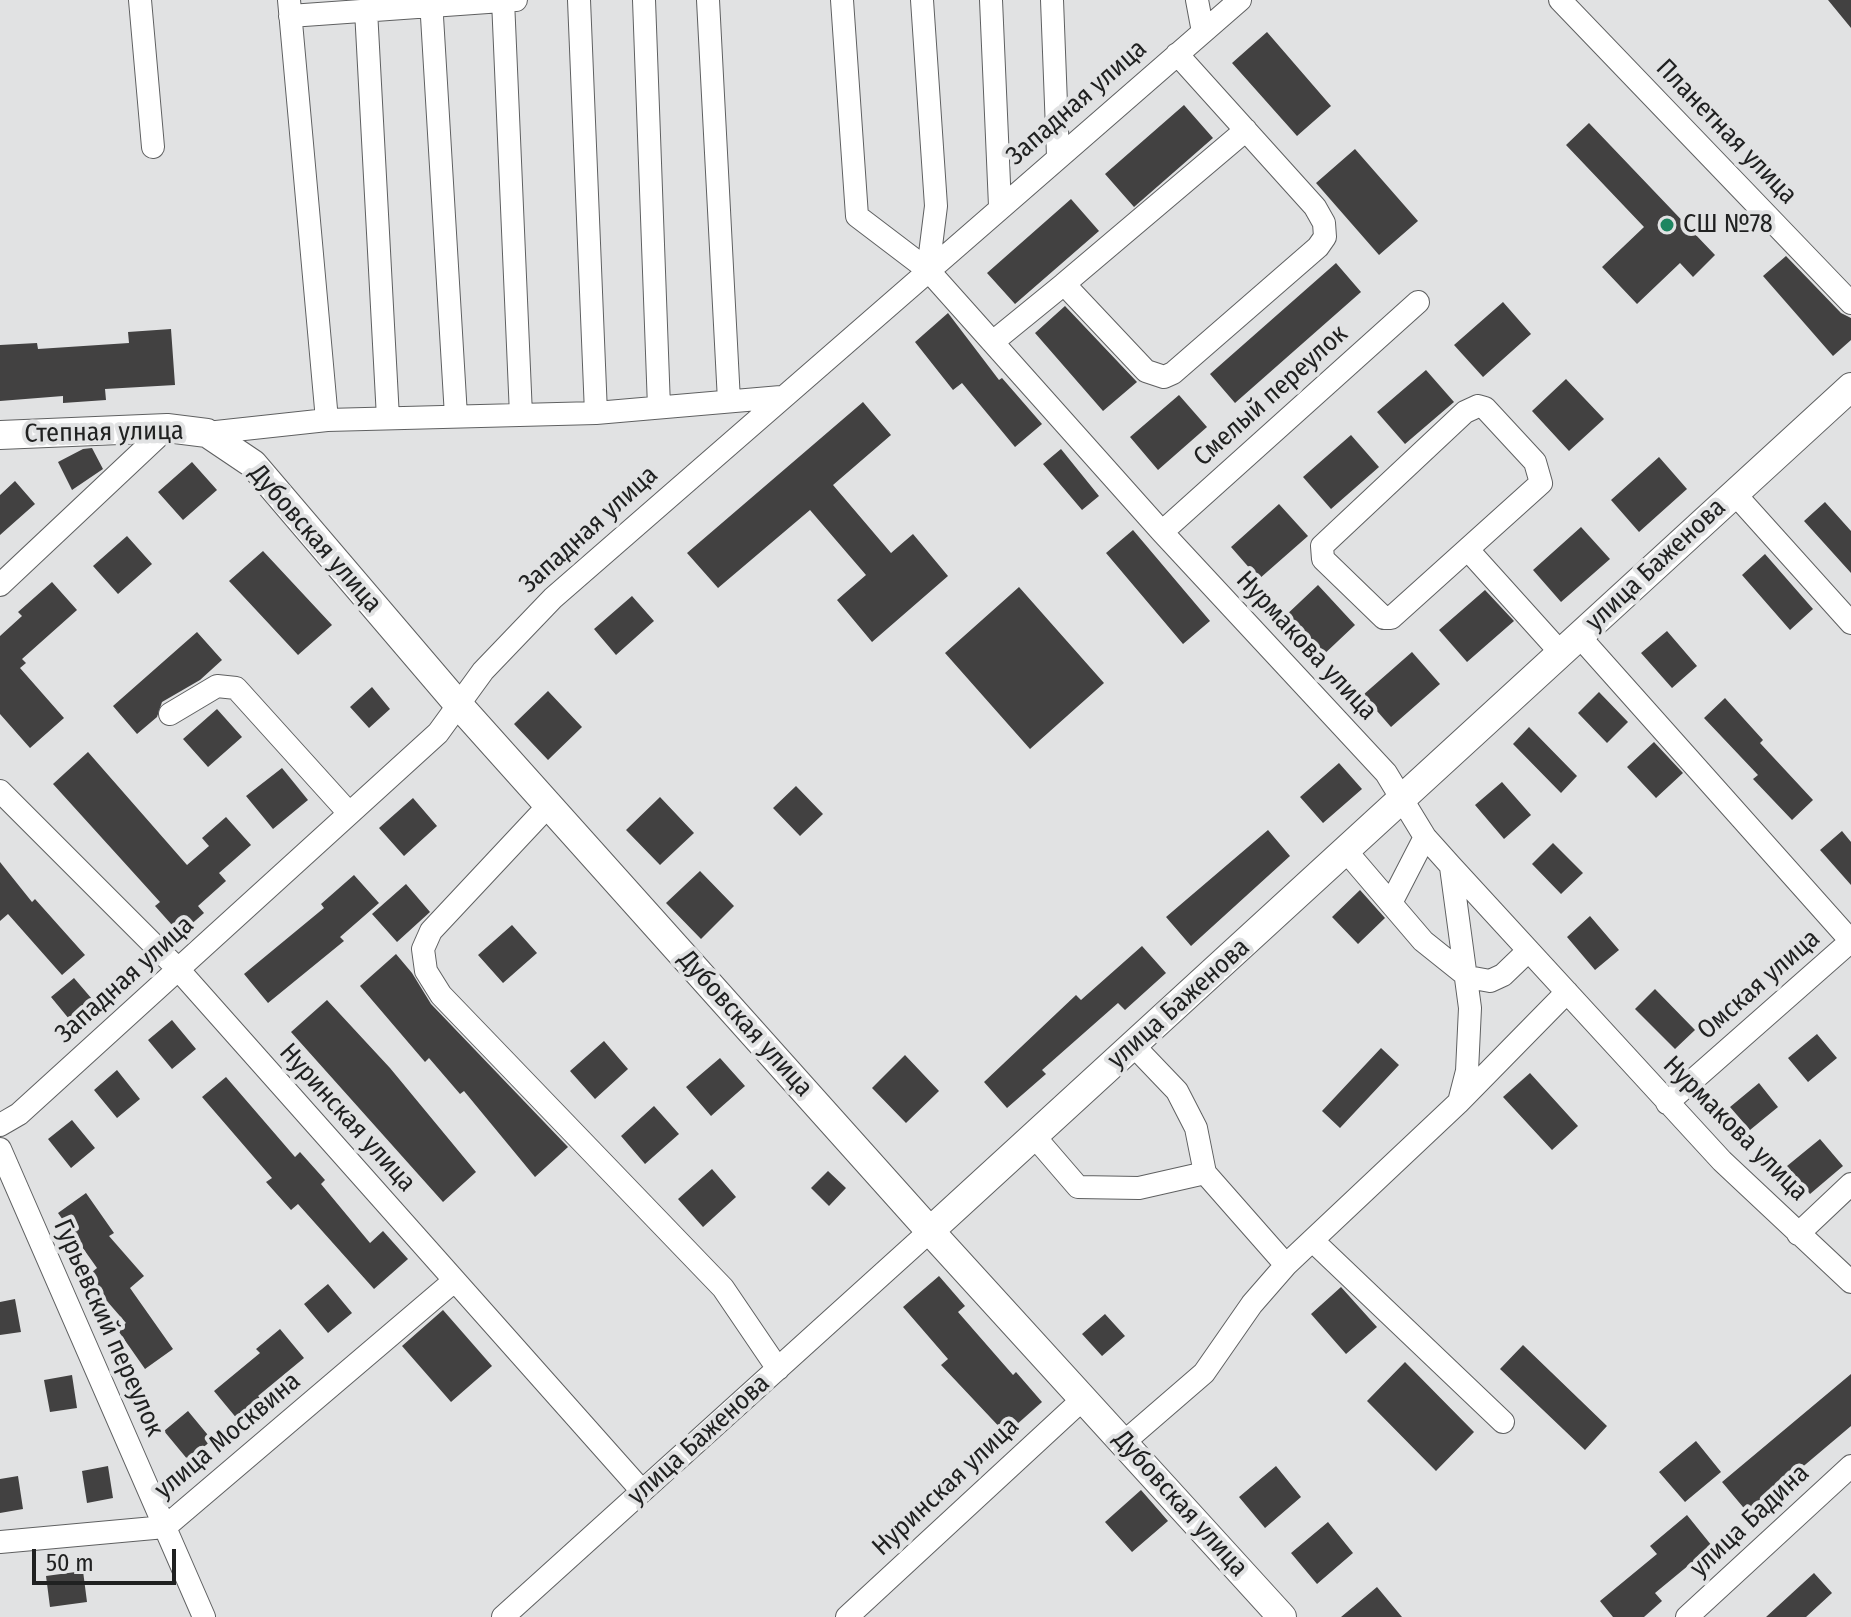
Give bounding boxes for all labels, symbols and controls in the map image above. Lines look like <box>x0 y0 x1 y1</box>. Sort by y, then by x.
street label: Западная улица <box>1001 34 1153 172</box>
street label: Планетная улица <box>1649 53 1803 211</box>
place label: СШ №78 <box>1683 209 1773 241</box>
marker: СШ №78 <box>1658 216 1676 234</box>
street label: Смелый переулок <box>1188 319 1354 473</box>
street label: Степная улица <box>24 416 184 450</box>
street label: Дубовская улица <box>242 459 388 619</box>
street label: Западная улица <box>513 460 665 600</box>
street label: улица Баженова <box>1580 492 1732 638</box>
street label: Нурмакова улица <box>1229 565 1383 727</box>
street label: Западная улица <box>49 910 201 1050</box>
street label: Омская улица <box>1691 923 1827 1047</box>
street label: улица Баженова <box>1102 932 1256 1076</box>
street label: Дубовская улица <box>671 944 819 1104</box>
street label: Нуринская улица <box>272 1037 422 1199</box>
street label: Нурмакова улица <box>1656 1050 1814 1208</box>
street label: Гурьевский переулок <box>46 1215 170 1441</box>
street label: улица Москвина <box>149 1366 307 1506</box>
street label: улица Баженова <box>622 1368 776 1512</box>
street label: Нуринская улица <box>866 1411 1026 1563</box>
street label: Дубовская улица <box>1106 1424 1254 1584</box>
street label: улица Бадина <box>1684 1458 1816 1584</box>
scale bar <box>36 1533 180 1583</box>
text: 50 m <box>46 1549 94 1577</box>

